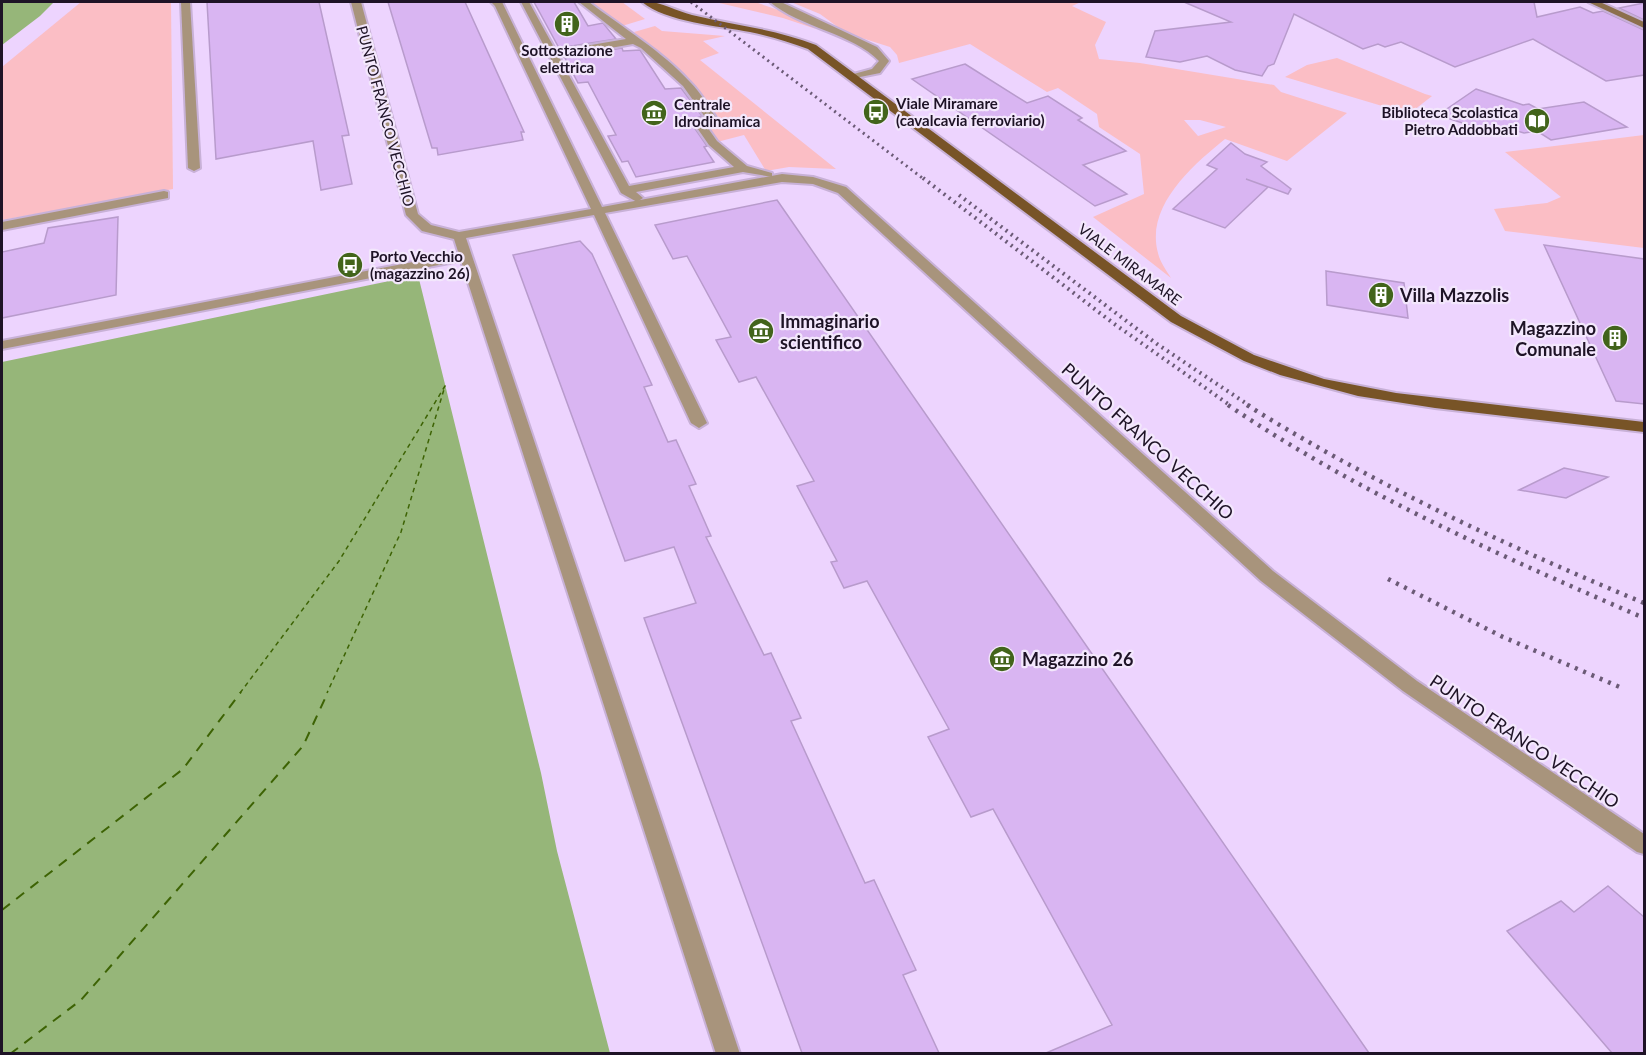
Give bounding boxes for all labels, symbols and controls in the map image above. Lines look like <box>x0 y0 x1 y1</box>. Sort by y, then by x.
building icon: Sottostazione elettrica <box>552 9 582 39</box>
street label: PUNTO FRANCO VECCHIO <box>353 24 419 208</box>
place label: Sottostazione elettrica <box>521 41 613 76</box>
place label: Viale Miramare (cavalcavia ferroviario) <box>895 94 1045 129</box>
place label: Centrale Idrodinamica <box>674 95 760 130</box>
bus stop icon: Viale Miramare (cavalcavia ferroviario) <box>861 97 891 127</box>
museum icon: Centrale Idrodinamica <box>639 98 669 128</box>
place label: Biblioteca Scolastica Pietro Addobbati <box>1382 103 1518 138</box>
library icon: Biblioteca Scolastica Pietro Addobbati <box>1522 106 1552 136</box>
street label: VIALE MIRAMARE <box>1075 219 1185 309</box>
place label: Porto Vecchio (magazzino 26) <box>370 247 470 282</box>
bus stop icon: Porto Vecchio (magazzino 26) <box>335 250 365 280</box>
building icon: Villa Mazzolis <box>1366 280 1396 310</box>
place label: Villa Mazzolis <box>1399 284 1509 306</box>
place label: Immaginario scientifico <box>780 310 879 353</box>
museum icon: Immaginario scientifico <box>746 316 776 346</box>
place label: Magazzino Comunale <box>1510 317 1596 360</box>
building icon: Magazzino Comunale <box>1600 323 1630 353</box>
street label: PUNTO FRANCO VECCHIO <box>1058 358 1238 524</box>
museum icon: Magazzino 26 <box>987 644 1017 674</box>
place label: Magazzino 26 <box>1022 648 1133 670</box>
street label: PUNTO FRANCO VECCHIO <box>1426 669 1624 813</box>

